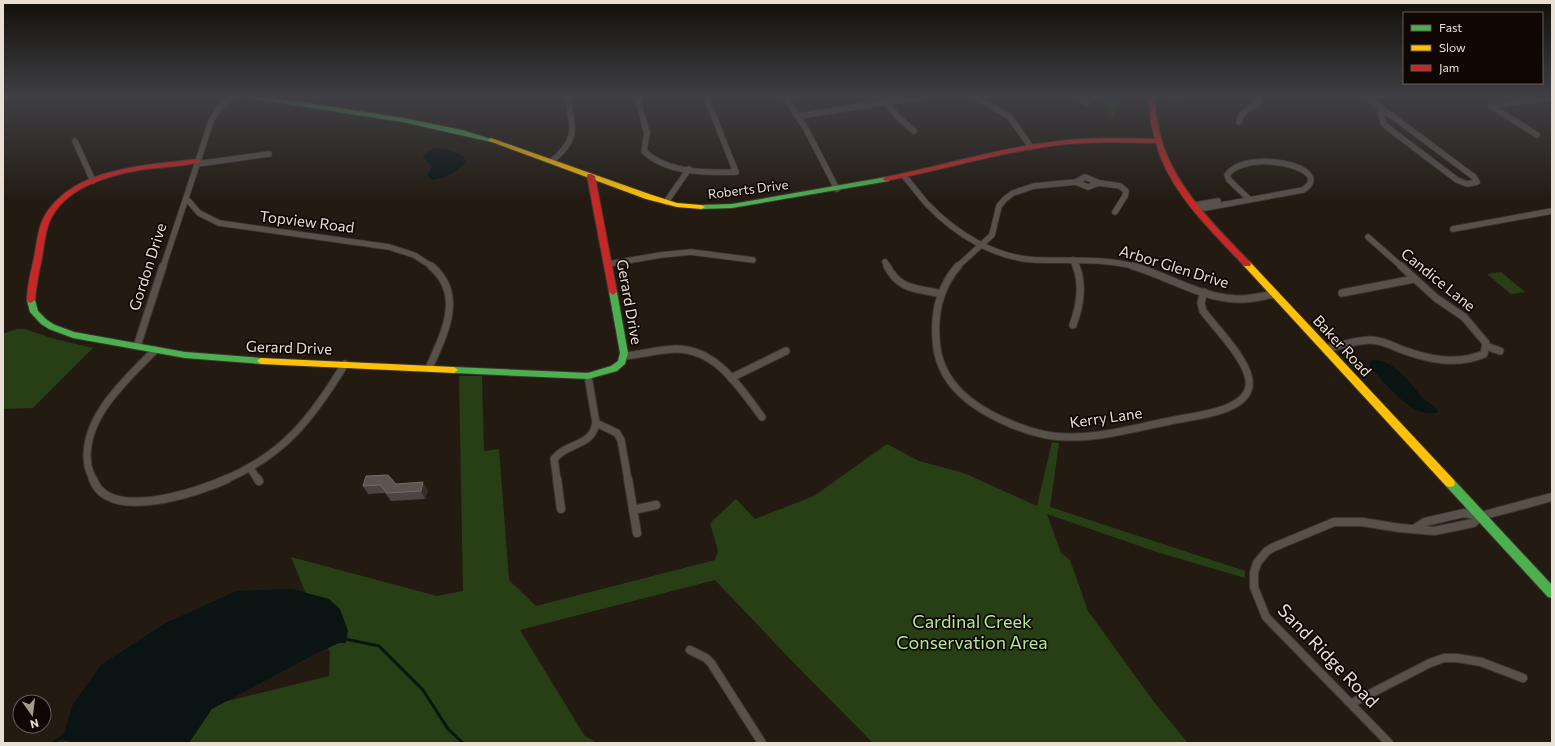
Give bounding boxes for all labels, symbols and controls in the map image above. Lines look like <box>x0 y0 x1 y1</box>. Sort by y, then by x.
legend <box>1403 12 1543 84</box>
text: Fast <box>1439 20 1462 34</box>
text: Slow <box>1439 40 1466 54</box>
text: Jam <box>1439 60 1459 75</box>
street label: Roberts Drive <box>707 176 789 202</box>
street label: Topview Road <box>259 206 356 236</box>
street label: Gordon Drive <box>124 221 170 313</box>
street label: Arbor Glen Drive <box>1117 241 1231 291</box>
street label: Candice Lane <box>1398 244 1479 315</box>
street label: Gerard Drive <box>614 258 646 346</box>
street label: Baker Road <box>1310 311 1376 380</box>
street label: Gerard Drive <box>246 337 332 358</box>
street label: Kerry Lane <box>1068 403 1143 431</box>
street label: Sand Ridge Road <box>1274 599 1384 712</box>
park label: Cardinal Creek Conservation Area <box>896 610 1048 653</box>
north arrow <box>12 694 52 734</box>
text: N <box>29 717 40 731</box>

